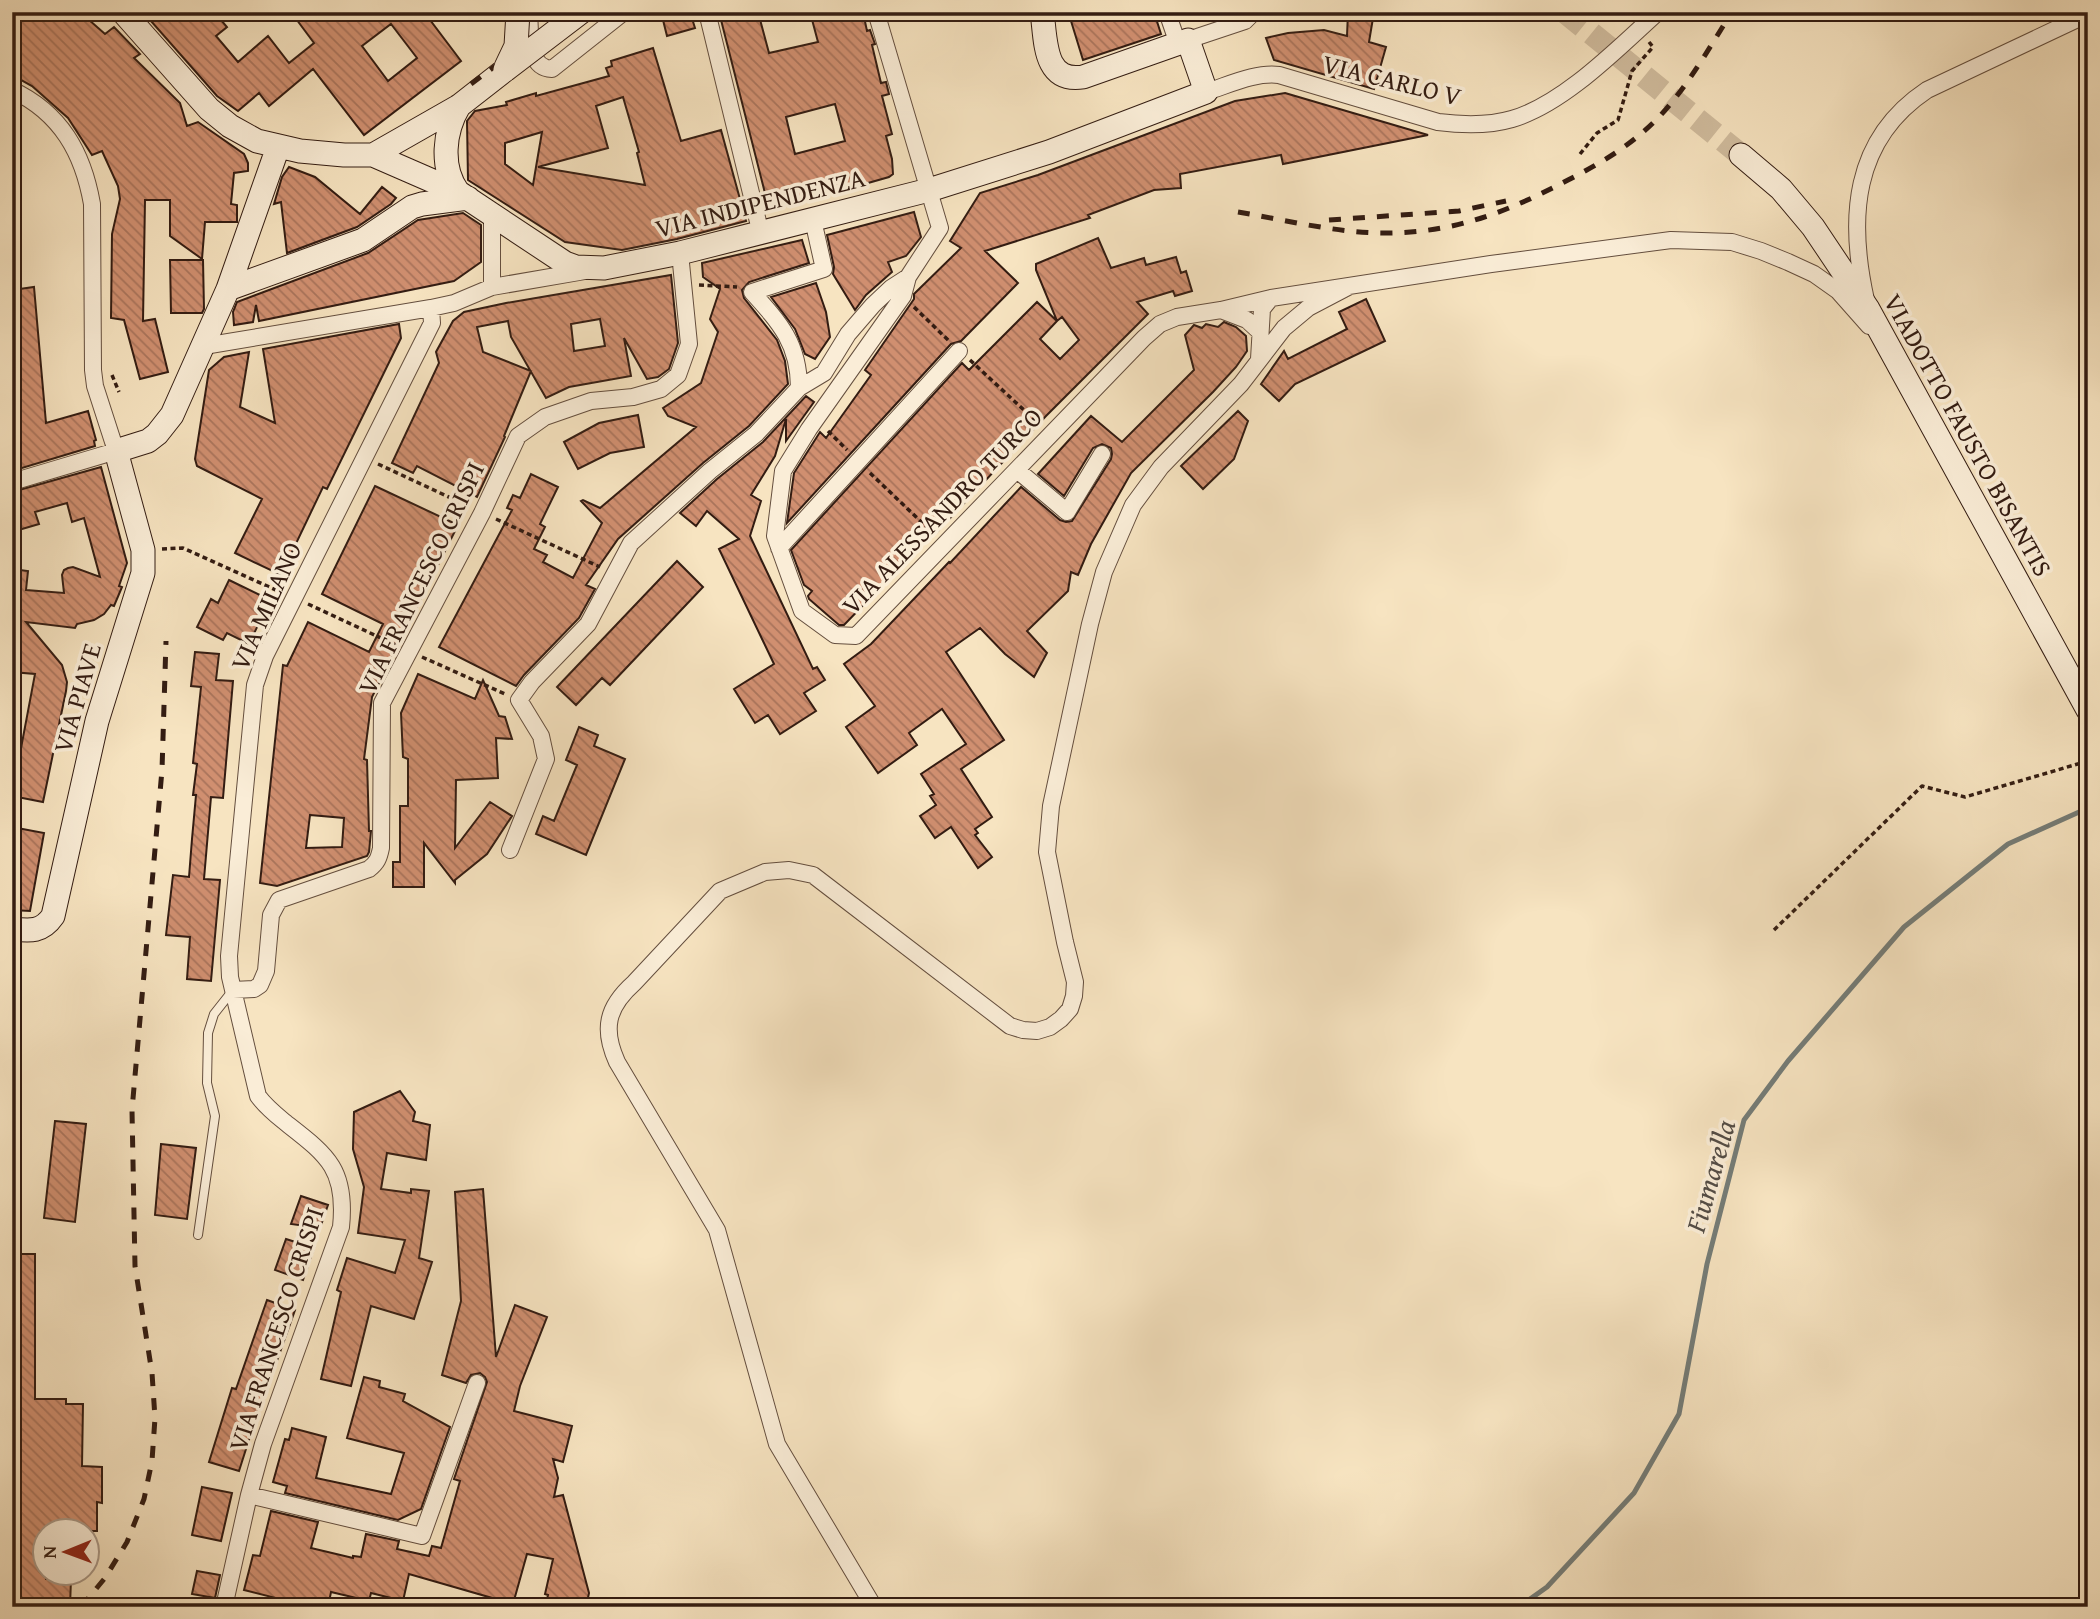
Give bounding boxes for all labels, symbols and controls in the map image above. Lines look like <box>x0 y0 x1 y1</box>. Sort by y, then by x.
street label: VIA CARLO V <box>1319 43 1466 116</box>
street label: VIA INDIPENDENZA <box>651 158 869 247</box>
street label: VIADOTTO FAUSTO BISANTIS <box>1874 286 2063 583</box>
street label: VIA ALESSANDRO TURCO <box>832 398 1051 623</box>
street label: VIA FRANCESCO CRISPI <box>347 455 494 701</box>
street label: VIA MILANO <box>220 535 311 676</box>
street label: VIA PIAVE <box>42 638 111 757</box>
water label: Fiumarella <box>1674 1115 1745 1238</box>
street label: VIA FRANCESCO CRISPI <box>218 1202 333 1456</box>
north arrow <box>32 1518 102 1588</box>
text: N <box>35 1545 63 1559</box>

